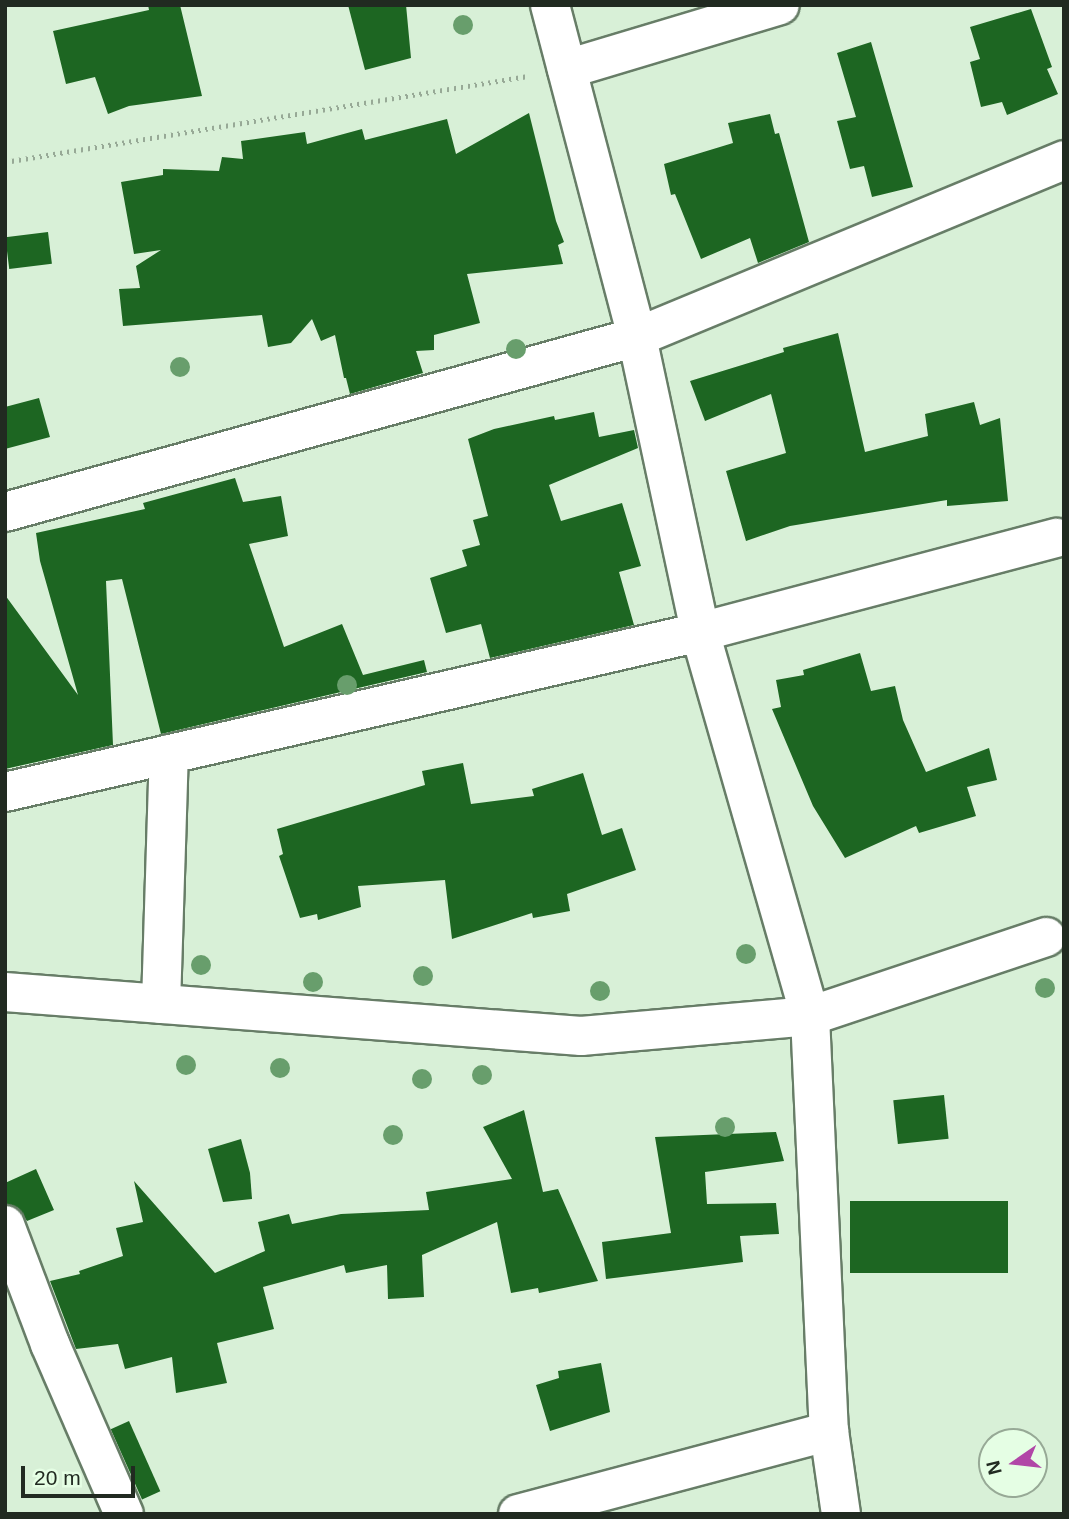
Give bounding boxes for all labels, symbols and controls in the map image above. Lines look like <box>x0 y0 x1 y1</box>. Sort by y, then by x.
north arrow <box>978 1428 1048 1498</box>
scale bar <box>24 1452 138 1496</box>
text: N <box>982 1459 1006 1477</box>
text: 20 m <box>34 1466 81 1489</box>

